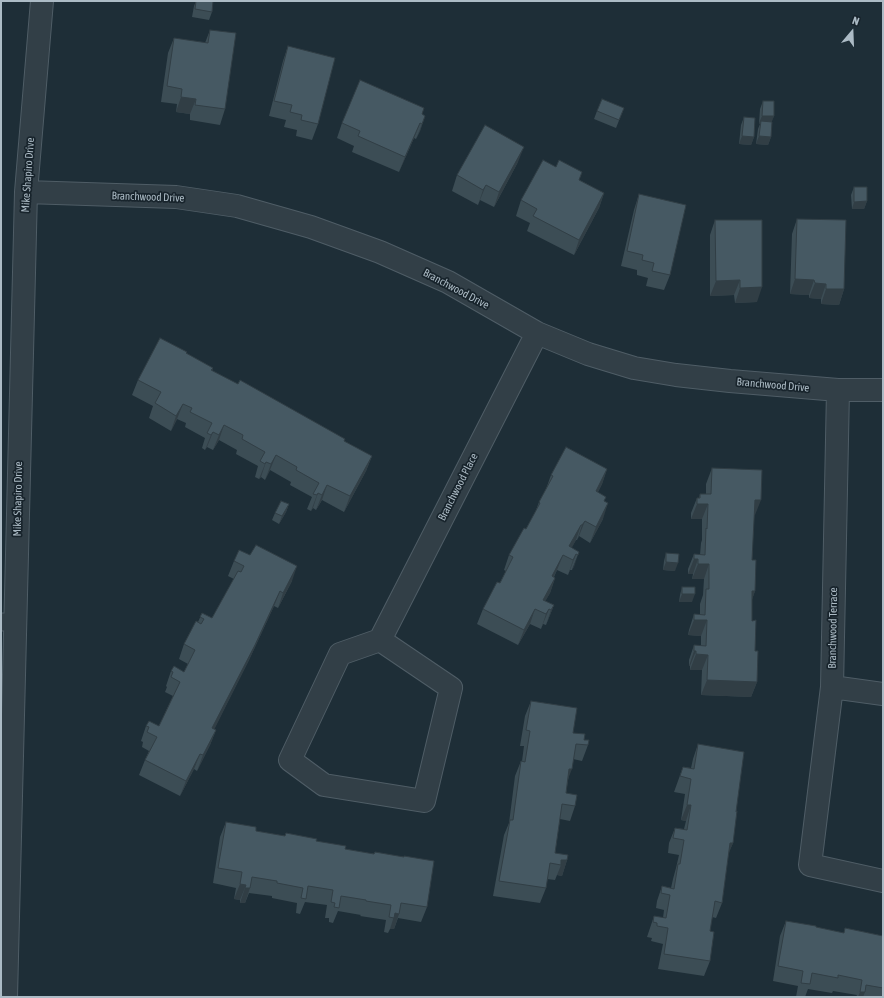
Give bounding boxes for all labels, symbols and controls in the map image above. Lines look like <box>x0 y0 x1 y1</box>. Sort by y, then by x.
north arrow <box>832 12 872 52</box>
text: N <box>851 14 861 27</box>
street label: Mike Shapiro Drive <box>19 137 37 213</box>
street label: Branchwood Drive <box>111 189 185 205</box>
street label: Branchwood Drive <box>421 266 491 312</box>
street label: Branchwood Drive <box>736 375 810 395</box>
street label: Branchwood Place <box>435 451 481 523</box>
street label: Mike Shapiro Drive <box>11 461 25 537</box>
street label: Branchwood Terrace <box>826 587 840 669</box>

